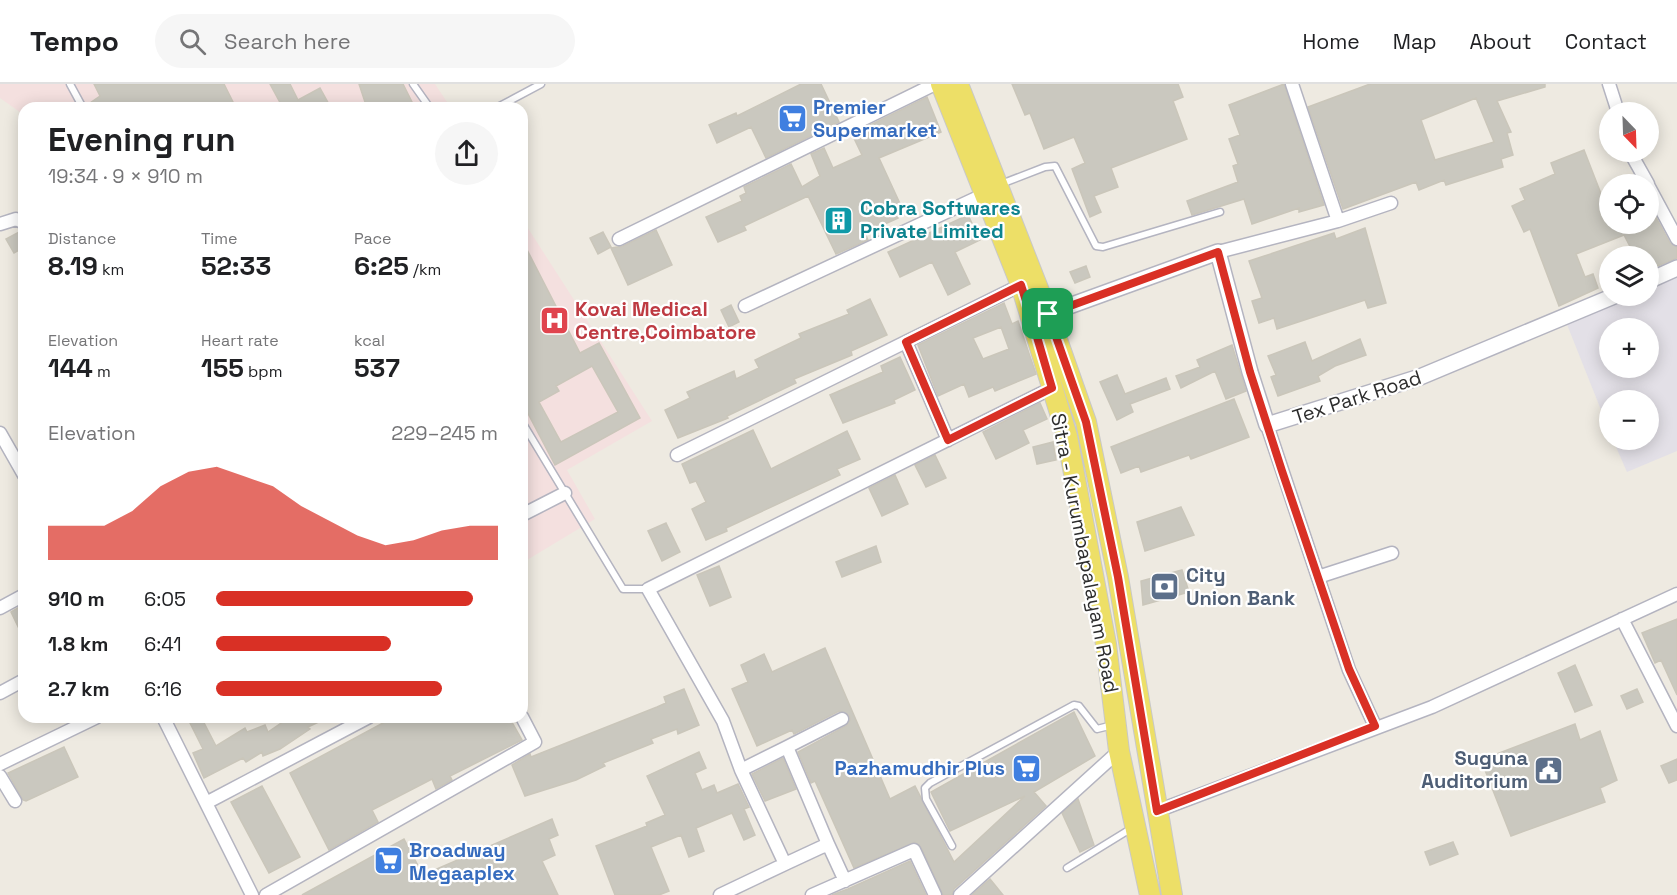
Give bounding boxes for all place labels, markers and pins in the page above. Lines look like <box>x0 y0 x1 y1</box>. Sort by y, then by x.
place label: Premier Supermarket <box>813 94 937 143</box>
supermarket icon: Premier Supermarket <box>776 102 808 134</box>
place label: Cobra Softwares Private Limited <box>860 195 1021 244</box>
building icon: Cobra Softwares Private Limited <box>823 204 855 236</box>
pin <box>1022 288 1073 339</box>
place label: Kovai Medical Centre,Coimbatore <box>575 296 756 345</box>
hospital icon: Kovai Medical Centre,Coimbatore <box>538 304 570 336</box>
place label: City Union Bank <box>1186 562 1295 611</box>
bank icon: City Union Bank <box>1149 571 1181 603</box>
place label: Suguna Auditorium <box>1421 745 1528 794</box>
supermarket icon: Pazhamudhir Plus <box>1010 752 1042 784</box>
public building icon: Suguna Auditorium <box>1533 754 1565 786</box>
place label: Pazhamudhir Plus <box>834 755 1005 781</box>
place label: Broadway Megaaplex <box>409 837 515 886</box>
supermarket icon: Broadway Megaaplex <box>372 845 404 877</box>

